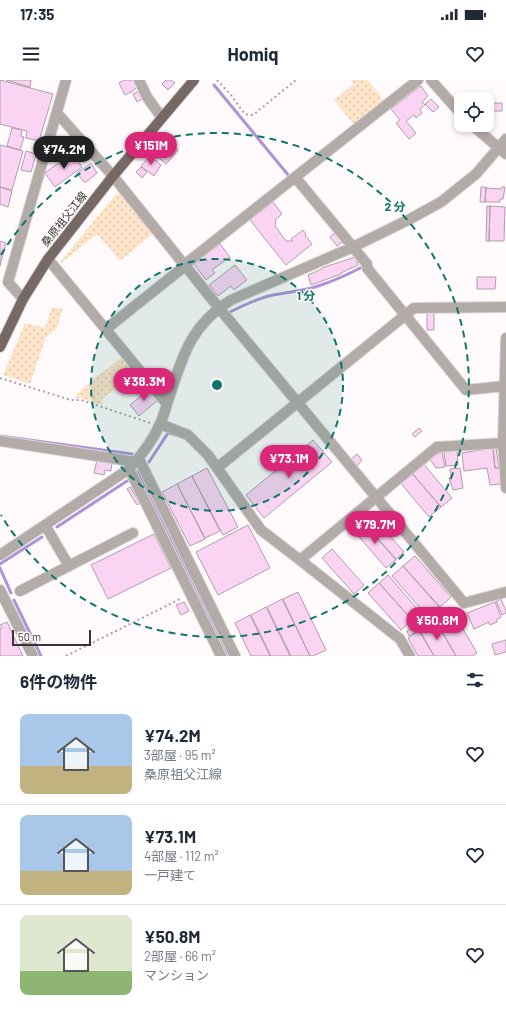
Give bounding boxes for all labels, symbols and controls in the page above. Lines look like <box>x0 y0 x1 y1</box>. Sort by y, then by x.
text: 17:35 <box>20 5 54 23</box>
icon: menu <box>20 43 42 65</box>
text: Homiq <box>227 43 279 65</box>
icon: heart <box>464 43 486 65</box>
map controls <box>454 92 494 132</box>
button: locate <box>454 92 494 132</box>
pin: ¥151M <box>123 132 179 166</box>
pin: ¥74.2M <box>31 136 97 170</box>
text: ¥151M <box>134 137 168 153</box>
text: ¥74.2M <box>42 141 86 157</box>
street label: 桑原祖父江線 <box>38 189 89 249</box>
text: 2 分 <box>384 199 406 213</box>
text: 1 分 <box>297 288 315 302</box>
pin: ¥38.3M <box>111 368 177 402</box>
text: ¥38.3M <box>123 373 165 389</box>
centre of rings <box>210 378 224 392</box>
pin: ¥73.1M <box>256 445 322 479</box>
text: ¥73.1M <box>269 450 309 466</box>
pin: ¥79.7M <box>342 511 408 545</box>
text: ¥79.7M <box>354 516 396 532</box>
pin: ¥50.8M <box>404 607 470 641</box>
text: ¥50.8M <box>415 612 459 628</box>
scale bar <box>12 628 91 647</box>
text: 50 m <box>18 630 41 643</box>
icon: filters <box>464 669 486 691</box>
text: 6件の物件 <box>20 671 97 691</box>
text: ¥74.2M <box>144 725 201 745</box>
icon: home <box>52 730 100 778</box>
icon: heart <box>464 743 486 765</box>
text: 3部屋 · 95 m² <box>144 747 216 763</box>
text: 桑原祖父江線 <box>144 766 222 782</box>
text: ¥73.1M <box>144 826 196 846</box>
icon: home <box>52 831 100 879</box>
icon: heart <box>464 844 486 866</box>
text: 4部屋 · 112 m² <box>144 848 219 864</box>
text: 一戸建て <box>144 867 196 883</box>
text: ¥50.8M <box>144 926 200 946</box>
icon: home <box>52 931 100 979</box>
icon: heart <box>464 944 486 966</box>
text: 2部屋 · 66 m² <box>144 948 216 964</box>
text: マンション <box>144 967 209 983</box>

